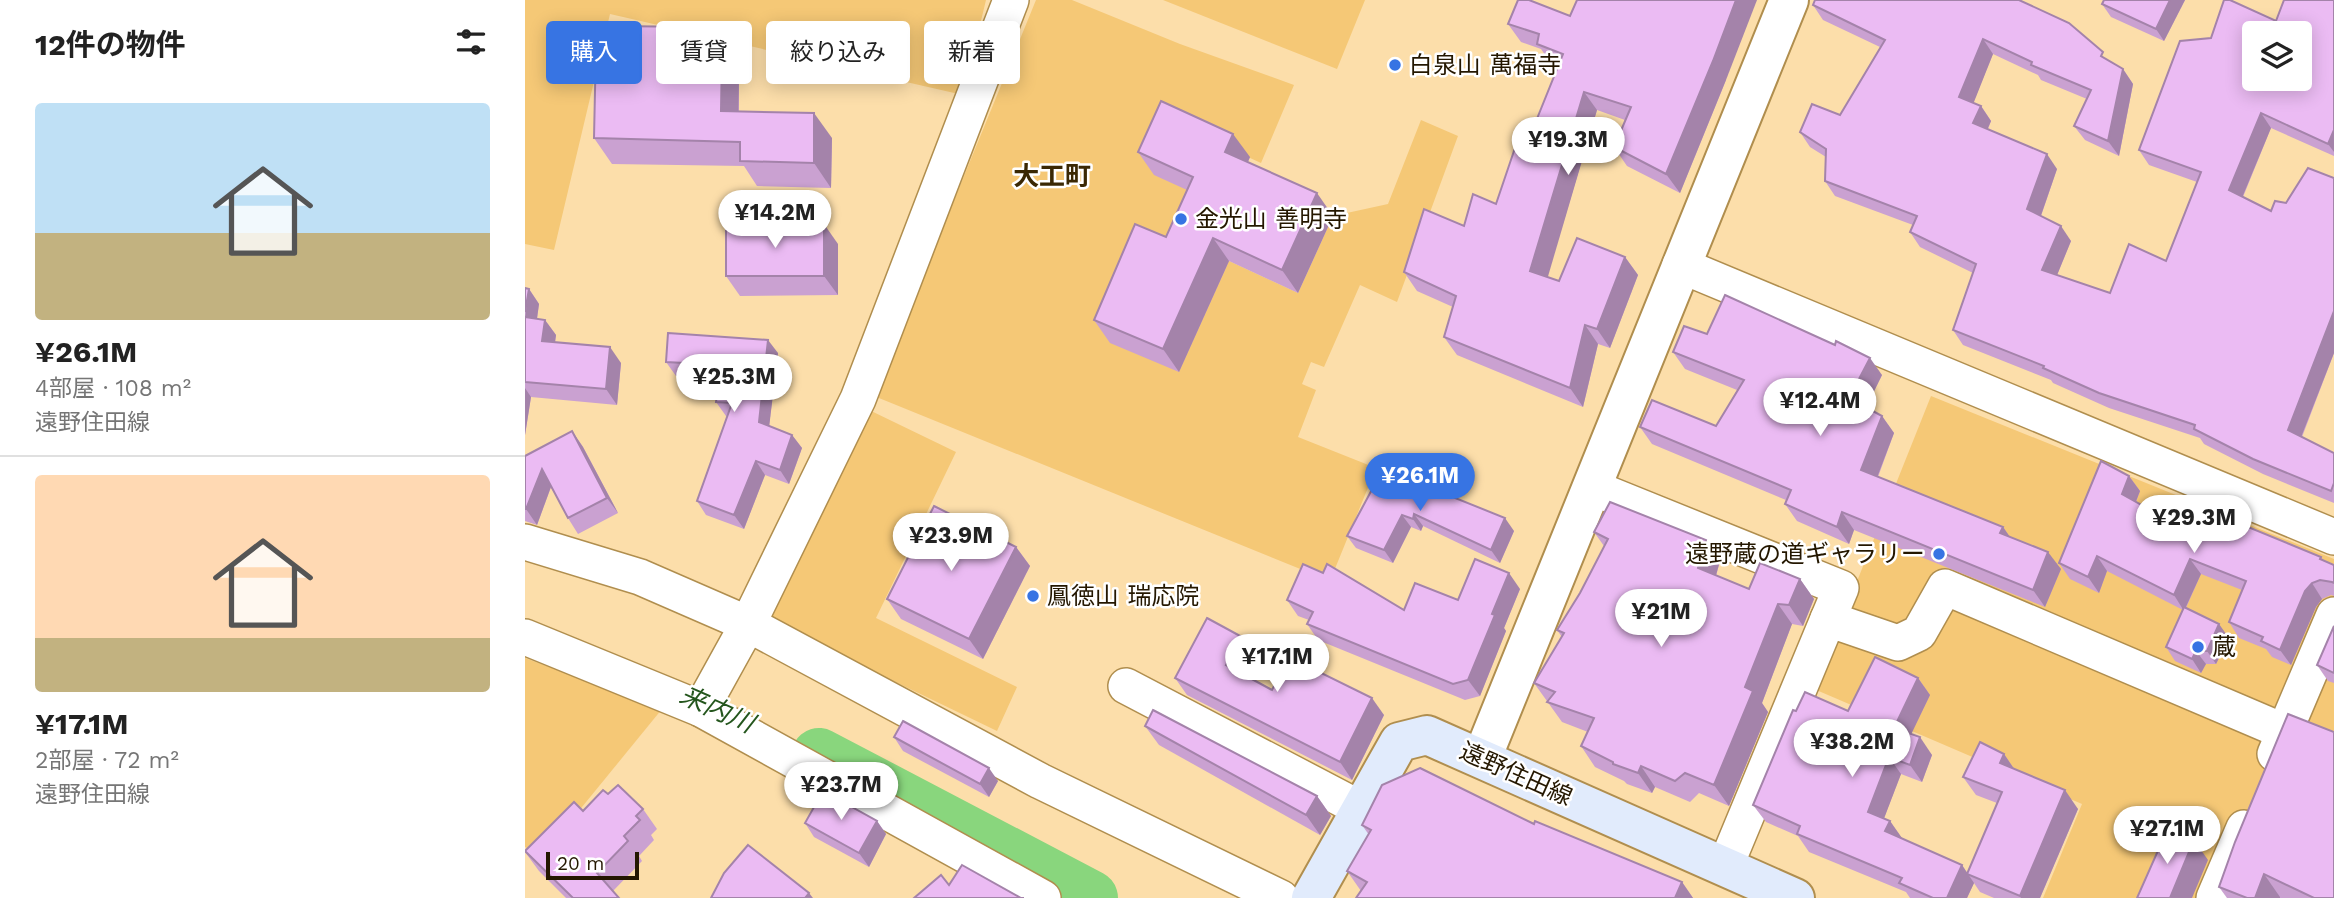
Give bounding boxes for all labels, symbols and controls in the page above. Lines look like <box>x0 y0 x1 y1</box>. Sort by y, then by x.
chip: 購入 <box>546 21 642 84</box>
chip: 賃貸 <box>656 21 752 84</box>
chip: 絞り込み <box>766 21 910 84</box>
chip: 新着 <box>924 21 1020 84</box>
map controls <box>2242 21 2312 91</box>
button: layers <box>2242 21 2312 91</box>
icon: filters <box>452 23 490 61</box>
text: 12件の物件 <box>35 27 186 62</box>
place label: 白泉山 萬福寺 <box>1409 51 1561 79</box>
marker: 白泉山 萬福寺 <box>1387 57 1403 73</box>
pin: ¥19.3M <box>1511 118 1625 177</box>
text: ¥19.3M <box>1528 126 1608 153</box>
icon: home <box>200 148 326 274</box>
district label: 大工町 <box>1013 161 1091 191</box>
pin: ¥14.2M <box>718 190 832 250</box>
text: ¥14.2M <box>734 199 816 226</box>
place label: 金光山 善明寺 <box>1195 205 1347 233</box>
marker: 金光山 善明寺 <box>1173 211 1189 227</box>
text: ¥26.1M <box>35 334 137 369</box>
pin: ¥25.3M <box>677 354 791 414</box>
text: ¥25.3M <box>692 363 776 390</box>
text: 4部屋 · 108 m² <box>35 375 191 402</box>
pin: ¥12.4M <box>1763 378 1877 438</box>
text: ¥12.4M <box>1779 387 1861 414</box>
text: 遠野住田線 <box>35 409 150 436</box>
pin: ¥26.1M <box>1363 454 1477 513</box>
text: ¥26.1M <box>1381 462 1459 489</box>
pin: ¥29.3M <box>2137 496 2251 555</box>
text: ¥29.3M <box>2152 504 2236 531</box>
pin: ¥23.9M <box>894 514 1008 573</box>
icon: home <box>200 520 326 646</box>
text: ¥23.9M <box>909 522 993 549</box>
place label: 遠野蔵の道ギャラリー <box>1685 540 1925 568</box>
marker: 遠野蔵の道ギャラリー <box>1931 546 1947 562</box>
place label: 鳳徳山 瑞応院 <box>1047 582 1199 610</box>
marker: 鳳徳山 瑞応院 <box>1025 588 1041 604</box>
pin: ¥21M <box>1620 590 1702 649</box>
text: ¥21M <box>1631 598 1691 625</box>
place label: 蔵 <box>2212 633 2236 661</box>
pin: ¥17.1M <box>1220 634 1334 694</box>
marker: 蔵 <box>2190 639 2206 655</box>
text: ¥17.1M <box>1241 643 1313 670</box>
water label: 来内川 <box>675 679 761 740</box>
text: ¥17.1M <box>35 706 128 741</box>
pin: ¥38.2M <box>1795 720 1909 779</box>
text: ¥38.2M <box>1810 728 1894 755</box>
street label: 遠野住田線 <box>1455 737 1577 811</box>
text: 2部屋 · 72 m² <box>35 747 179 774</box>
pin: ¥23.7M <box>784 762 898 822</box>
text: ¥23.7M <box>800 771 882 798</box>
text: 遠野住田線 <box>35 781 150 808</box>
pin: ¥27.1M <box>2110 806 2224 866</box>
text: ¥27.1M <box>2129 815 2205 842</box>
scale bar <box>546 849 639 881</box>
text: 20 m <box>557 852 604 875</box>

